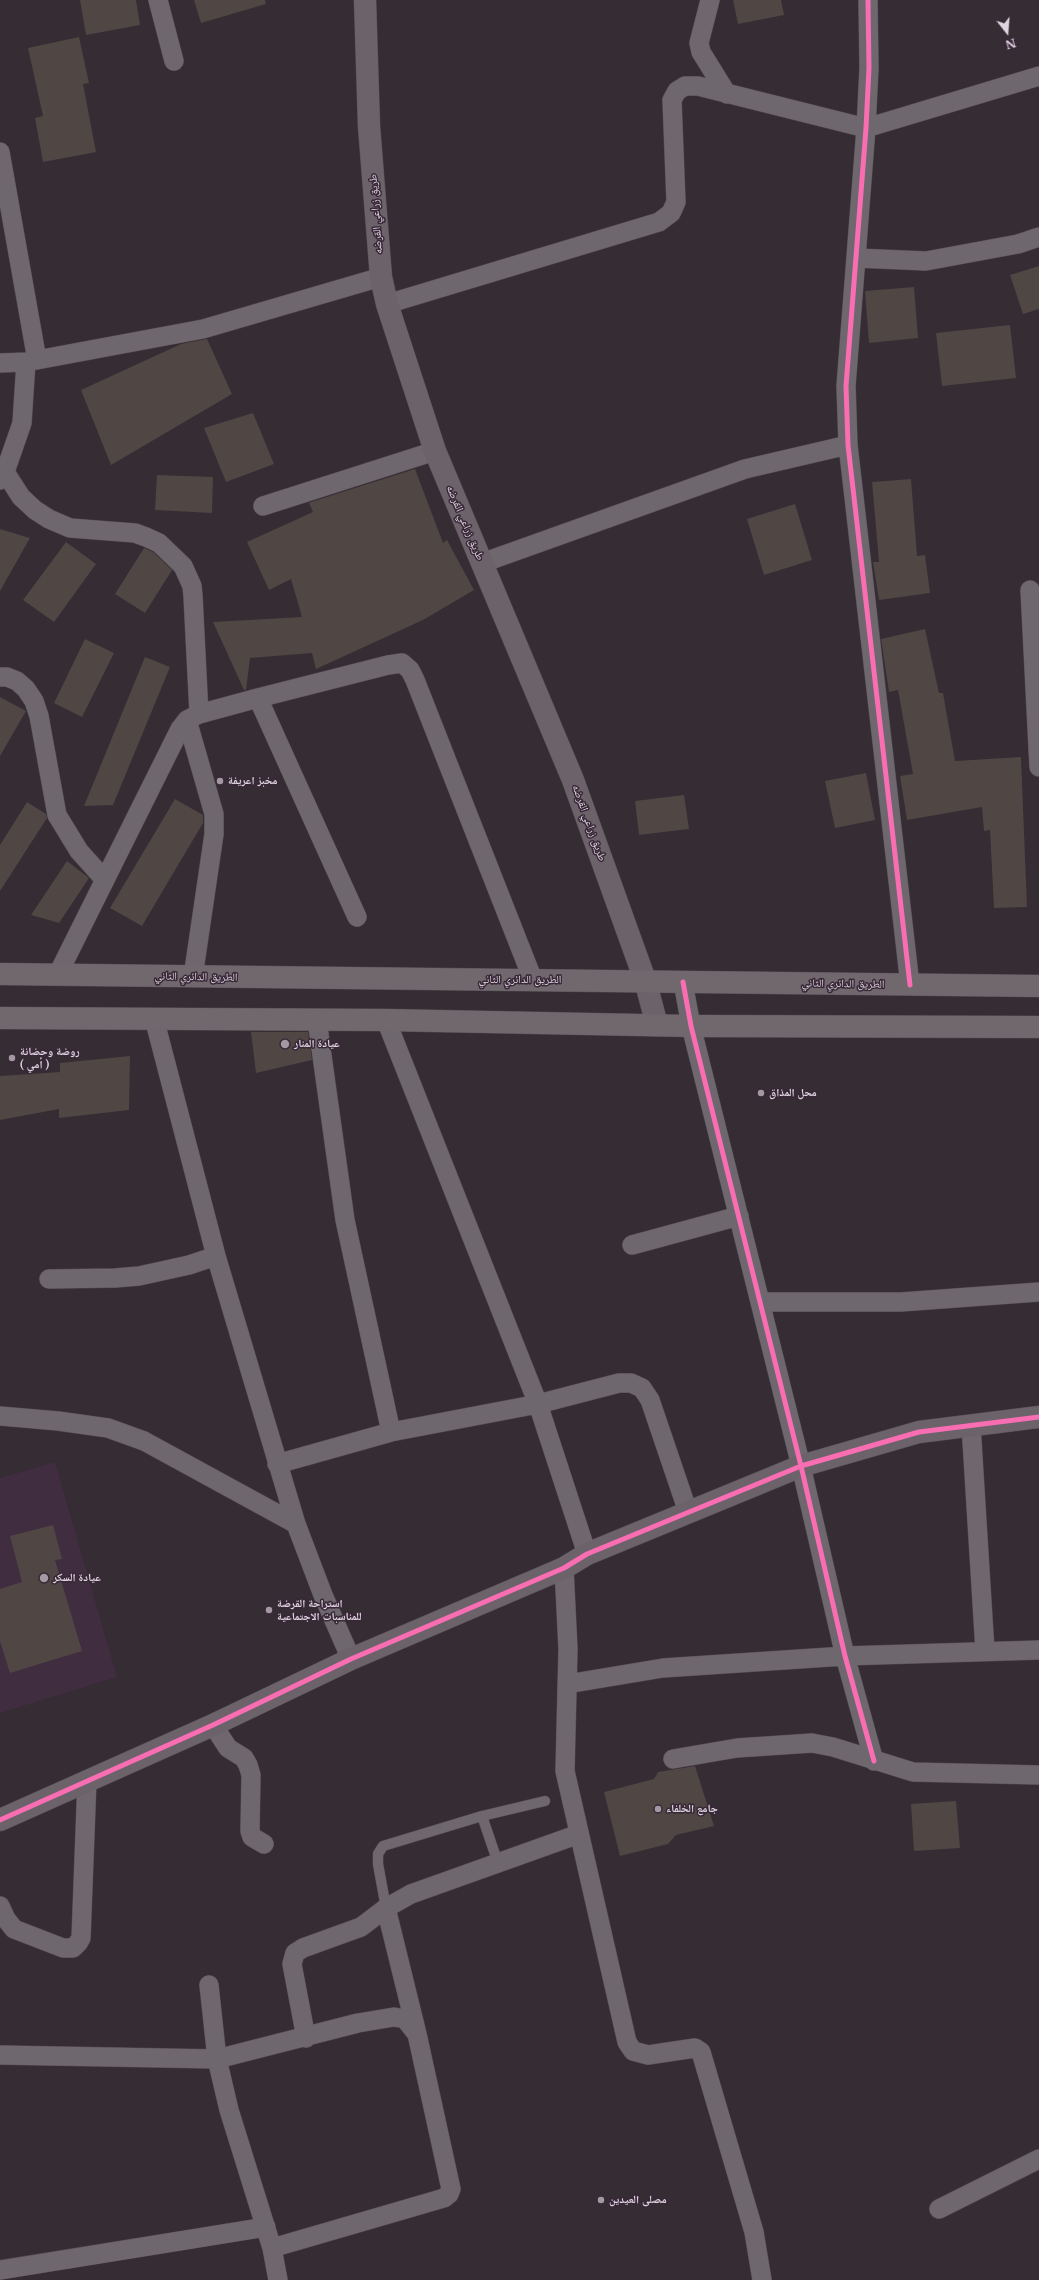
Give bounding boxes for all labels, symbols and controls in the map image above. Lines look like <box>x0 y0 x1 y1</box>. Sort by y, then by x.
north arrow <box>987 12 1027 52</box>
text: N <box>1004 35 1018 52</box>
street label: طريق زراعي القرضه <box>367 173 385 255</box>
street label: طريق زراعي القرضه <box>443 483 487 563</box>
place label: مخبز اعريفة <box>228 774 277 788</box>
marker: مخبز اعريفة <box>215 776 225 786</box>
street label: طريق زراعي القرضه <box>569 783 609 863</box>
street label: الطريق الدائري الثاني <box>154 970 238 984</box>
street label: الطريق الدائري الثاني <box>479 973 561 987</box>
street label: الطريق الدائري الثاني <box>801 977 885 991</box>
place label: عيادة المنار <box>294 1037 340 1051</box>
marker: عيادة المنار <box>279 1038 291 1050</box>
place label: روضة وحضانة ( أمي ) <box>20 1045 80 1071</box>
marker: روضة وحضانة ( أمي ) <box>7 1053 17 1063</box>
place label: محل المذاق <box>769 1086 817 1100</box>
marker: محل المذاق <box>756 1088 766 1098</box>
place label: عيادة السكر <box>53 1571 101 1585</box>
marker: عيادة السكر <box>38 1572 50 1584</box>
place label: استراحة القرضة للمناسبات الاجتماعية <box>277 1597 362 1623</box>
marker: استراحة القرضة للمناسبات الاجتماعية <box>264 1605 274 1615</box>
place label: جامع الخلفاء <box>666 1802 718 1816</box>
marker: جامع الخلفاء <box>653 1804 663 1814</box>
place label: مصلى العيدين <box>609 2193 667 2207</box>
marker: مصلى العيدين <box>596 2195 606 2205</box>

